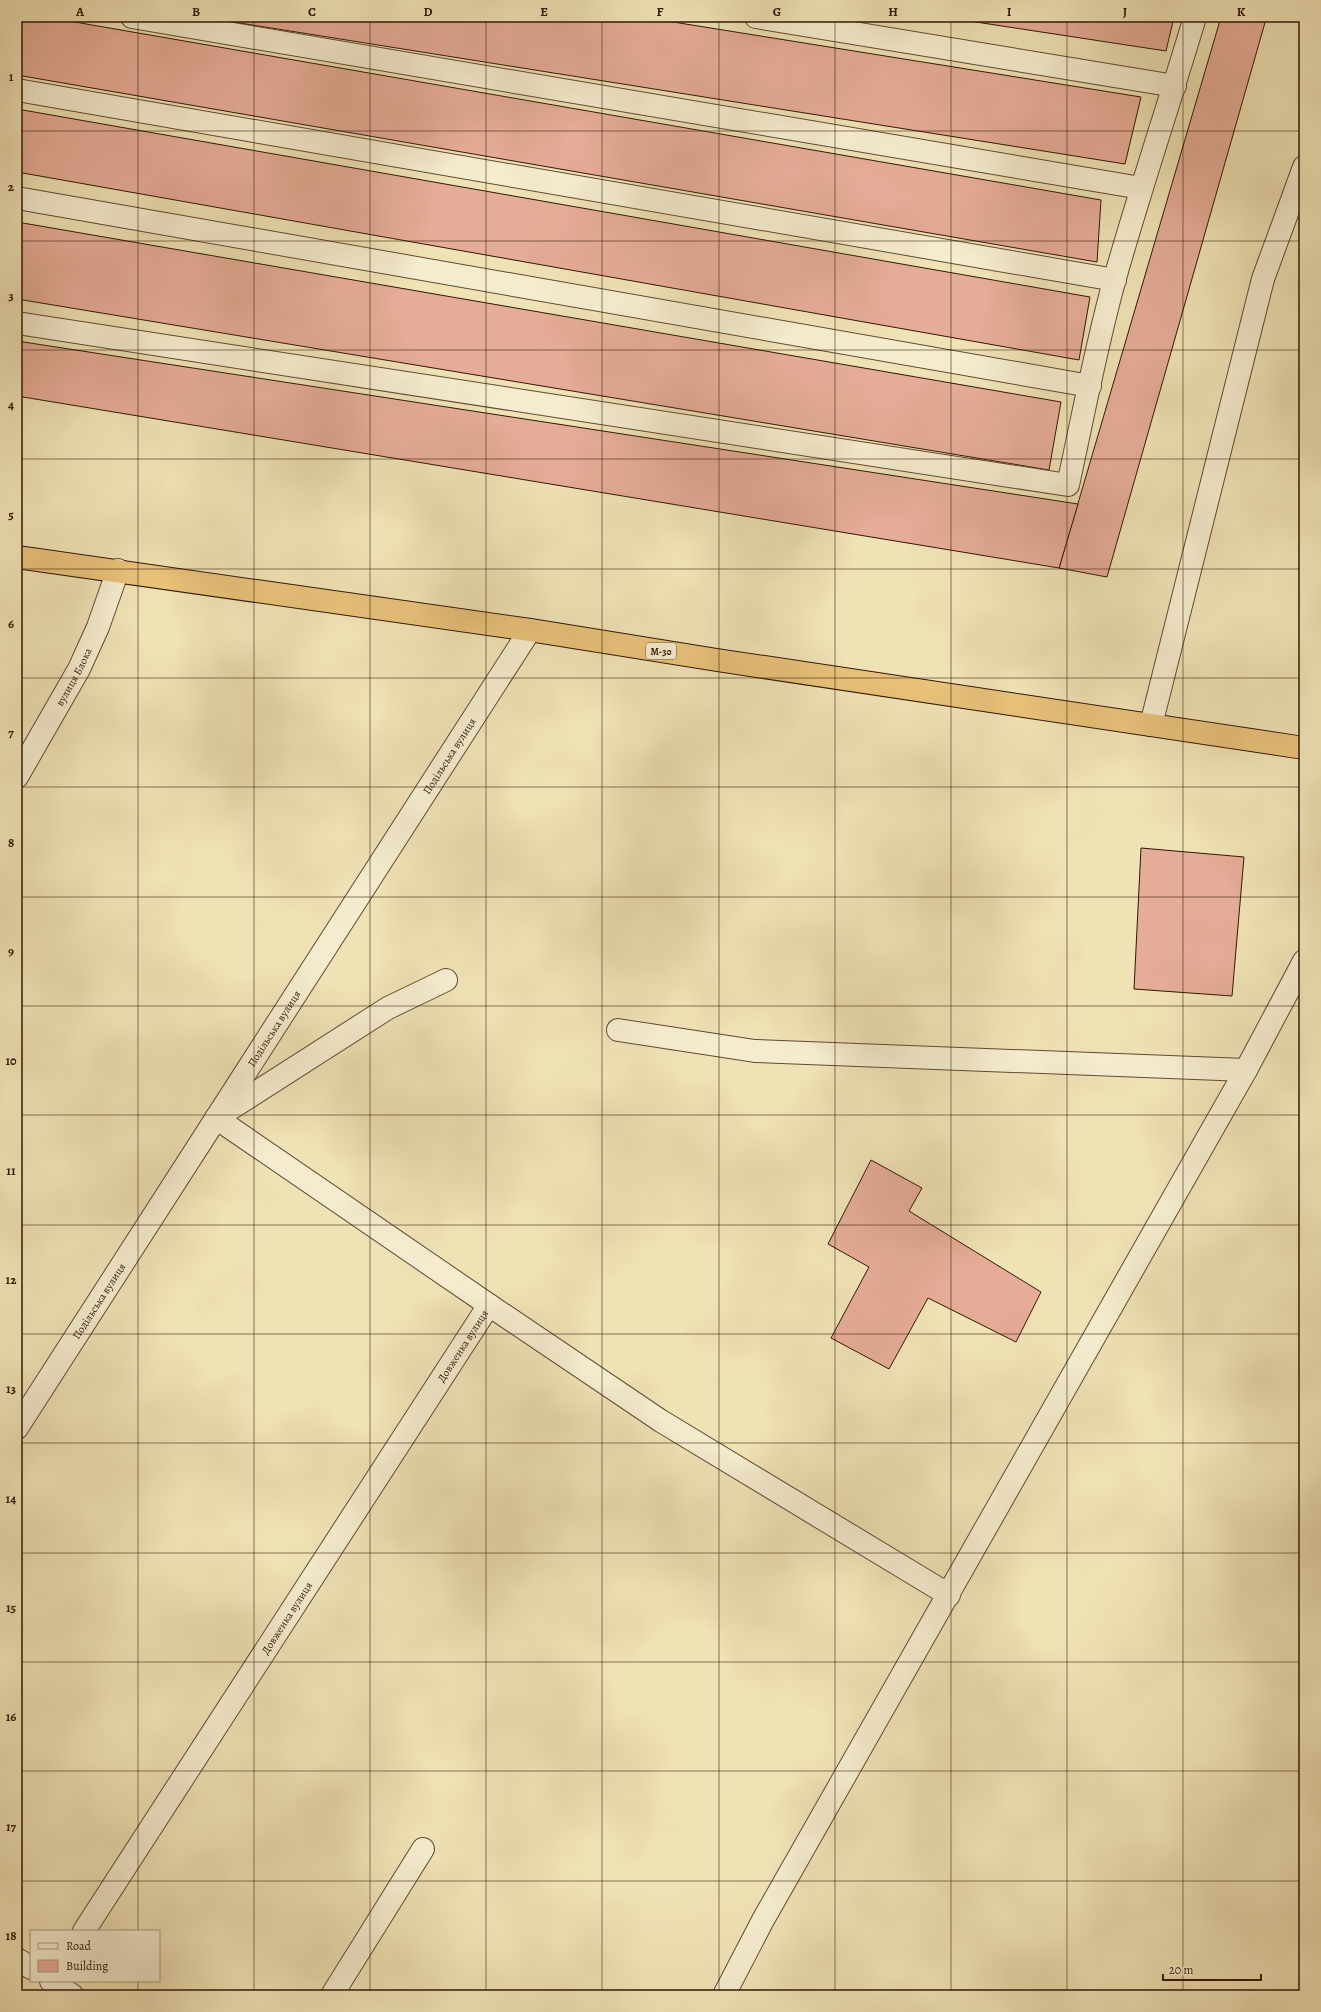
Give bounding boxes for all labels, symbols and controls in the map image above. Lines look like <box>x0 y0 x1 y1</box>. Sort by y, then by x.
text: A <box>75 3 85 20</box>
text: B <box>192 3 200 20</box>
text: C <box>308 3 316 20</box>
text: D <box>423 3 433 20</box>
text: E <box>540 3 548 20</box>
text: F <box>657 3 664 20</box>
text: G <box>773 3 781 20</box>
text: H <box>888 3 898 20</box>
text: I <box>1007 3 1012 20</box>
text: J <box>1123 3 1127 20</box>
text: K <box>1237 3 1246 20</box>
text: 1 <box>9 68 14 85</box>
text: 2 <box>8 178 15 195</box>
text: 3 <box>8 287 14 304</box>
text: 4 <box>8 396 14 413</box>
text: 5 <box>8 506 14 523</box>
text: 6 <box>8 615 14 632</box>
road number: М-30 <box>646 643 676 659</box>
street label: вулиця Блока <box>52 645 96 709</box>
street label: Подільська вулиця <box>419 715 480 797</box>
text: 7 <box>8 724 14 741</box>
text: 8 <box>8 834 14 851</box>
text: 9 <box>8 943 14 960</box>
street label: Подільська вулиця <box>244 988 304 1070</box>
text: 10 <box>5 1052 17 1069</box>
text: 11 <box>6 1162 16 1179</box>
street label: Подільська вулиця <box>69 1260 129 1342</box>
text: 12 <box>6 1271 17 1288</box>
street label: Довженка вулиця <box>434 1307 492 1385</box>
text: 13 <box>6 1380 17 1397</box>
text: 14 <box>6 1490 16 1507</box>
street label: Довженка вулиця <box>258 1579 316 1657</box>
text: 15 <box>6 1599 17 1616</box>
text: 16 <box>6 1708 16 1725</box>
text: 17 <box>6 1818 17 1835</box>
text: 18 <box>6 1927 16 1944</box>
legend <box>30 1930 160 1982</box>
text: Road <box>66 1938 92 1954</box>
scale bar <box>1163 1956 1261 1982</box>
text: Building <box>66 1958 108 1974</box>
text: 20 m <box>1169 1962 1193 1978</box>

